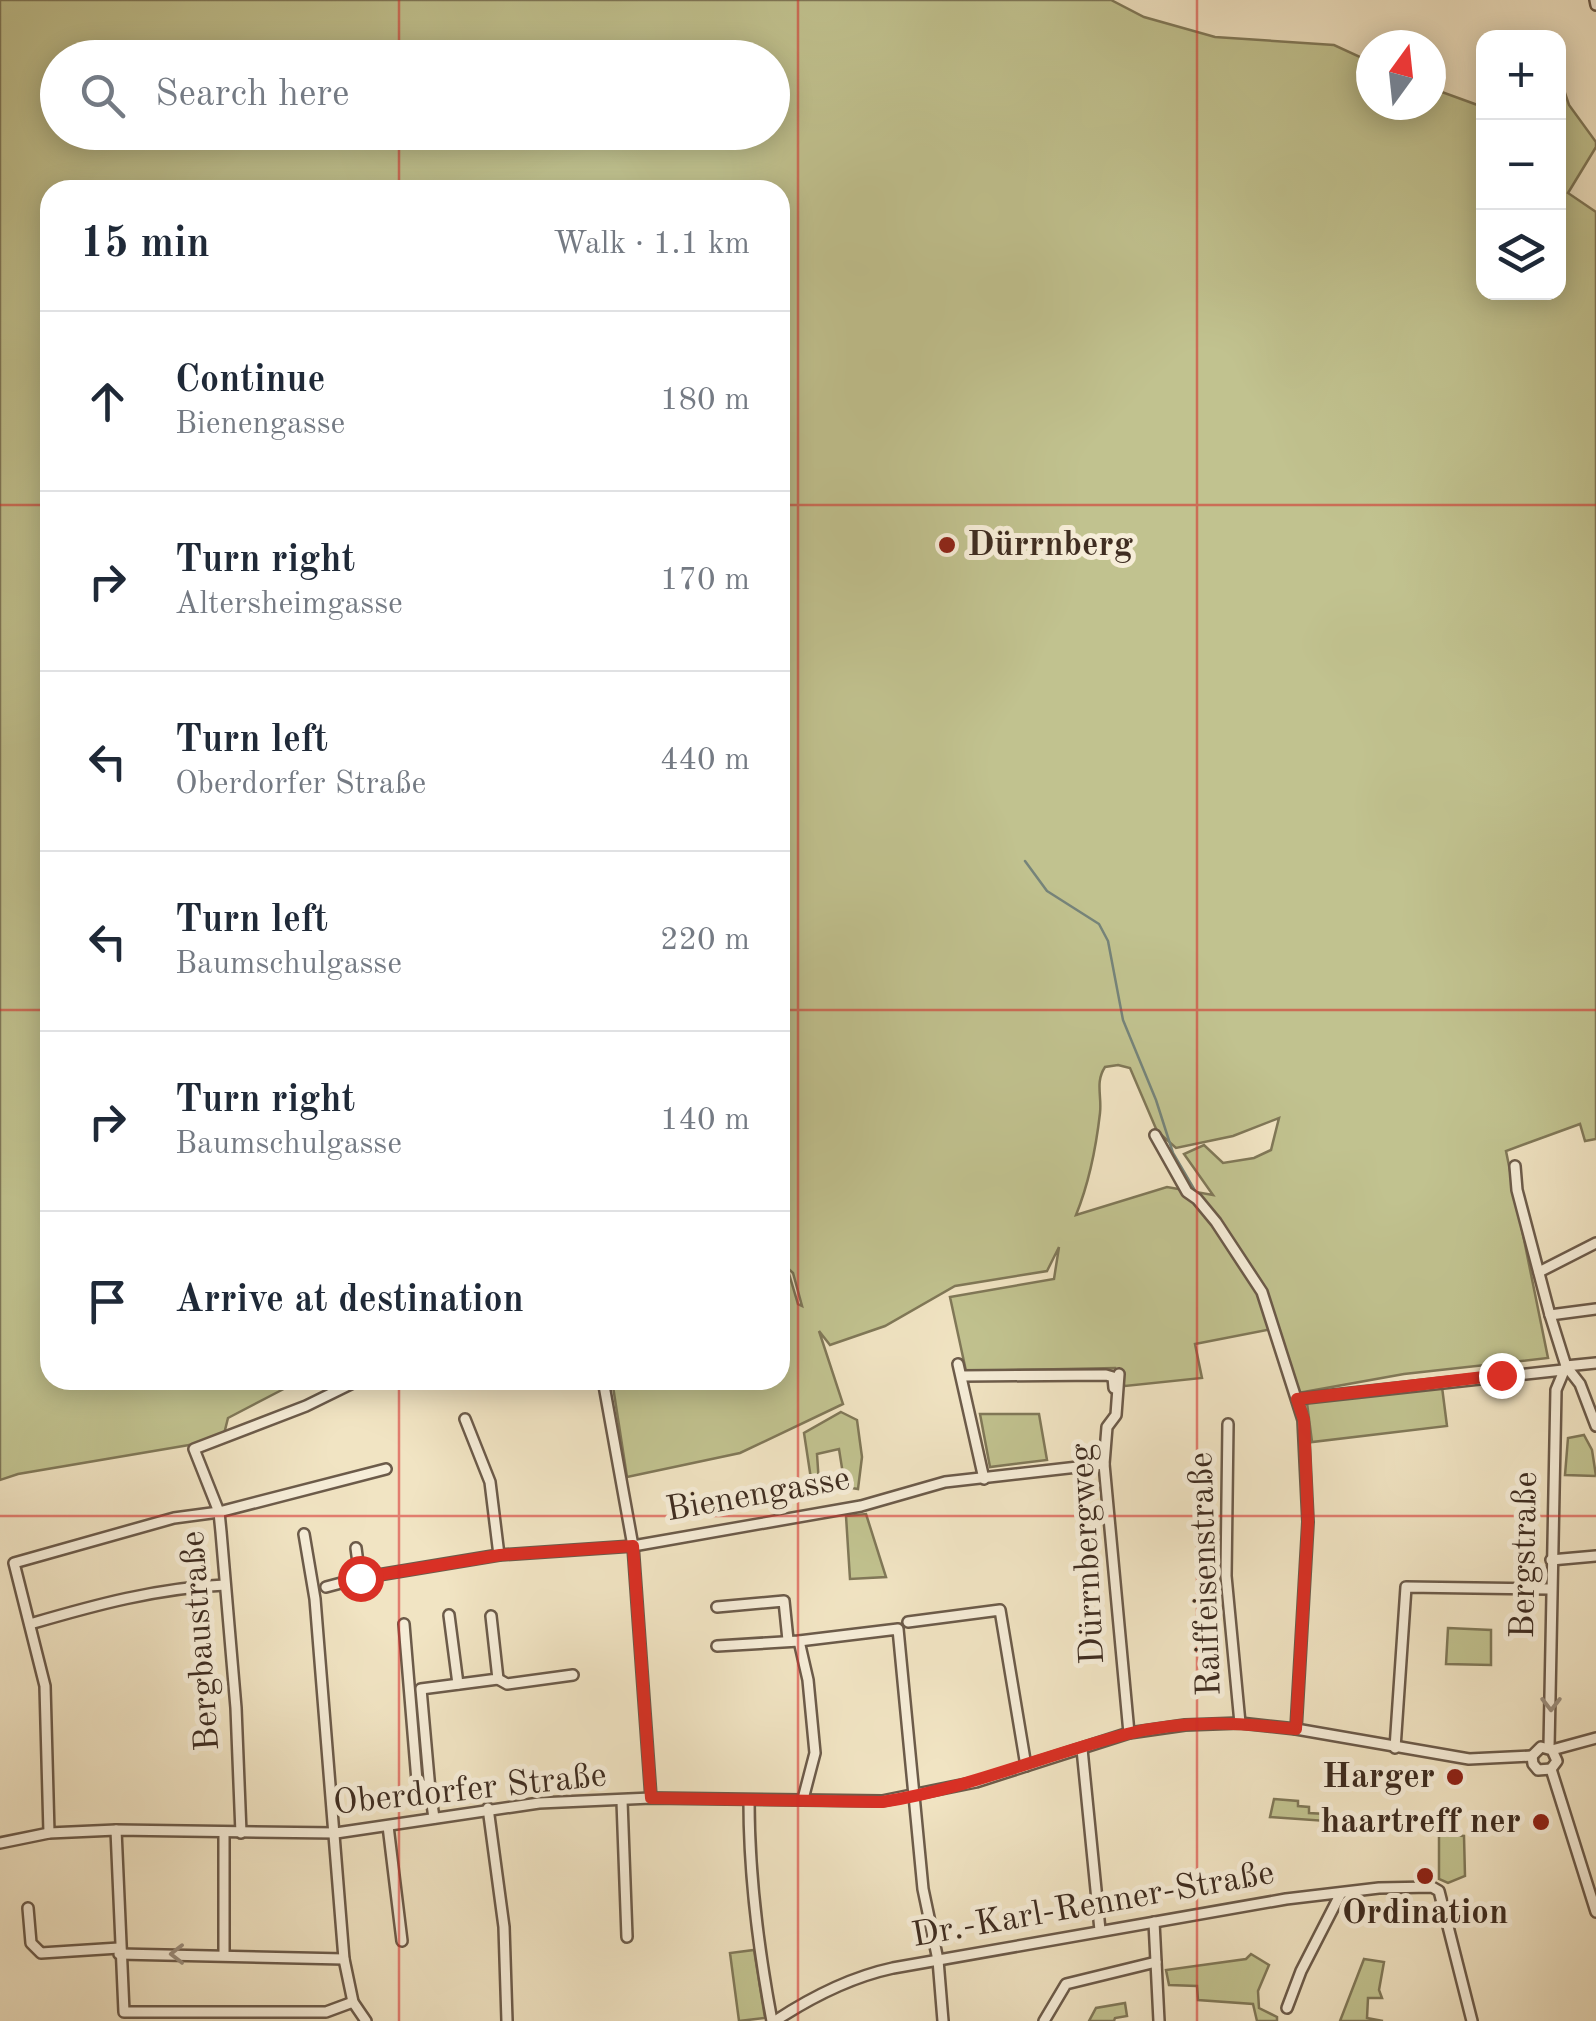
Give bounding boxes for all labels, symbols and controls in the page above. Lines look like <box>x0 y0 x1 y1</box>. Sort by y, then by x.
north arrow <box>1356 30 1446 120</box>
map controls <box>1476 30 1566 300</box>
button: + <box>1476 30 1566 120</box>
search box <box>40 40 790 150</box>
icon: search <box>75 68 130 123</box>
text: Search here <box>155 76 350 114</box>
button: − <box>1476 120 1566 210</box>
button: layers <box>1476 210 1566 300</box>
text: 15 min <box>80 224 210 266</box>
text: Walk · 1.1 km <box>553 229 750 261</box>
text: Continue <box>175 362 325 400</box>
icon: ahead <box>80 374 135 429</box>
text: 180 m <box>660 385 750 417</box>
text: Bienengasse <box>175 409 345 441</box>
place label: Dürrnberg <box>967 528 1133 563</box>
marker: Dürrnberg <box>936 534 958 556</box>
text: Turn right <box>175 542 355 580</box>
icon: right <box>80 554 135 609</box>
text: 170 m <box>660 565 750 597</box>
text: Altersheimgasse <box>175 589 403 621</box>
text: Turn left <box>175 722 328 760</box>
icon: left <box>80 734 135 789</box>
text: 440 m <box>660 745 750 777</box>
text: Oberdorfer Straße <box>175 769 426 801</box>
text: Turn left <box>175 902 328 940</box>
icon: left <box>80 914 135 969</box>
text: 220 m <box>660 925 750 957</box>
text: Baumschulgasse <box>175 949 402 981</box>
text: Turn right <box>175 1082 355 1120</box>
icon: right <box>80 1094 135 1149</box>
text: 140 m <box>660 1105 750 1137</box>
text: Baumschulgasse <box>175 1129 402 1161</box>
icon: arrive <box>80 1274 135 1329</box>
text: Arrive at destination <box>175 1282 524 1320</box>
route end <box>1479 1353 1525 1399</box>
street label: Dürrnbergweg <box>1065 1442 1111 1665</box>
street label: Raiffeisenstraße <box>1184 1451 1228 1697</box>
street label: Bienengasse <box>663 1462 853 1528</box>
street label: Bergstraße <box>1506 1471 1544 1639</box>
street label: Bergbaustraße <box>176 1530 226 1752</box>
route start <box>338 1556 384 1602</box>
one-way arrow <box>1541 1696 1562 1712</box>
street label: Oberdorfer Straße <box>332 1758 608 1822</box>
place label: Harger <box>1322 1760 1435 1795</box>
marker: Harger <box>1444 1766 1466 1788</box>
place label: haartreff ner <box>1321 1805 1521 1840</box>
marker: haartreff ner <box>1530 1811 1552 1833</box>
street label: Dr.-Karl-Renner-Straße <box>909 1856 1277 1954</box>
marker: Ordination <box>1414 1865 1436 1887</box>
place label: Ordination <box>1342 1896 1508 1931</box>
one-way arrow <box>168 1943 184 1965</box>

